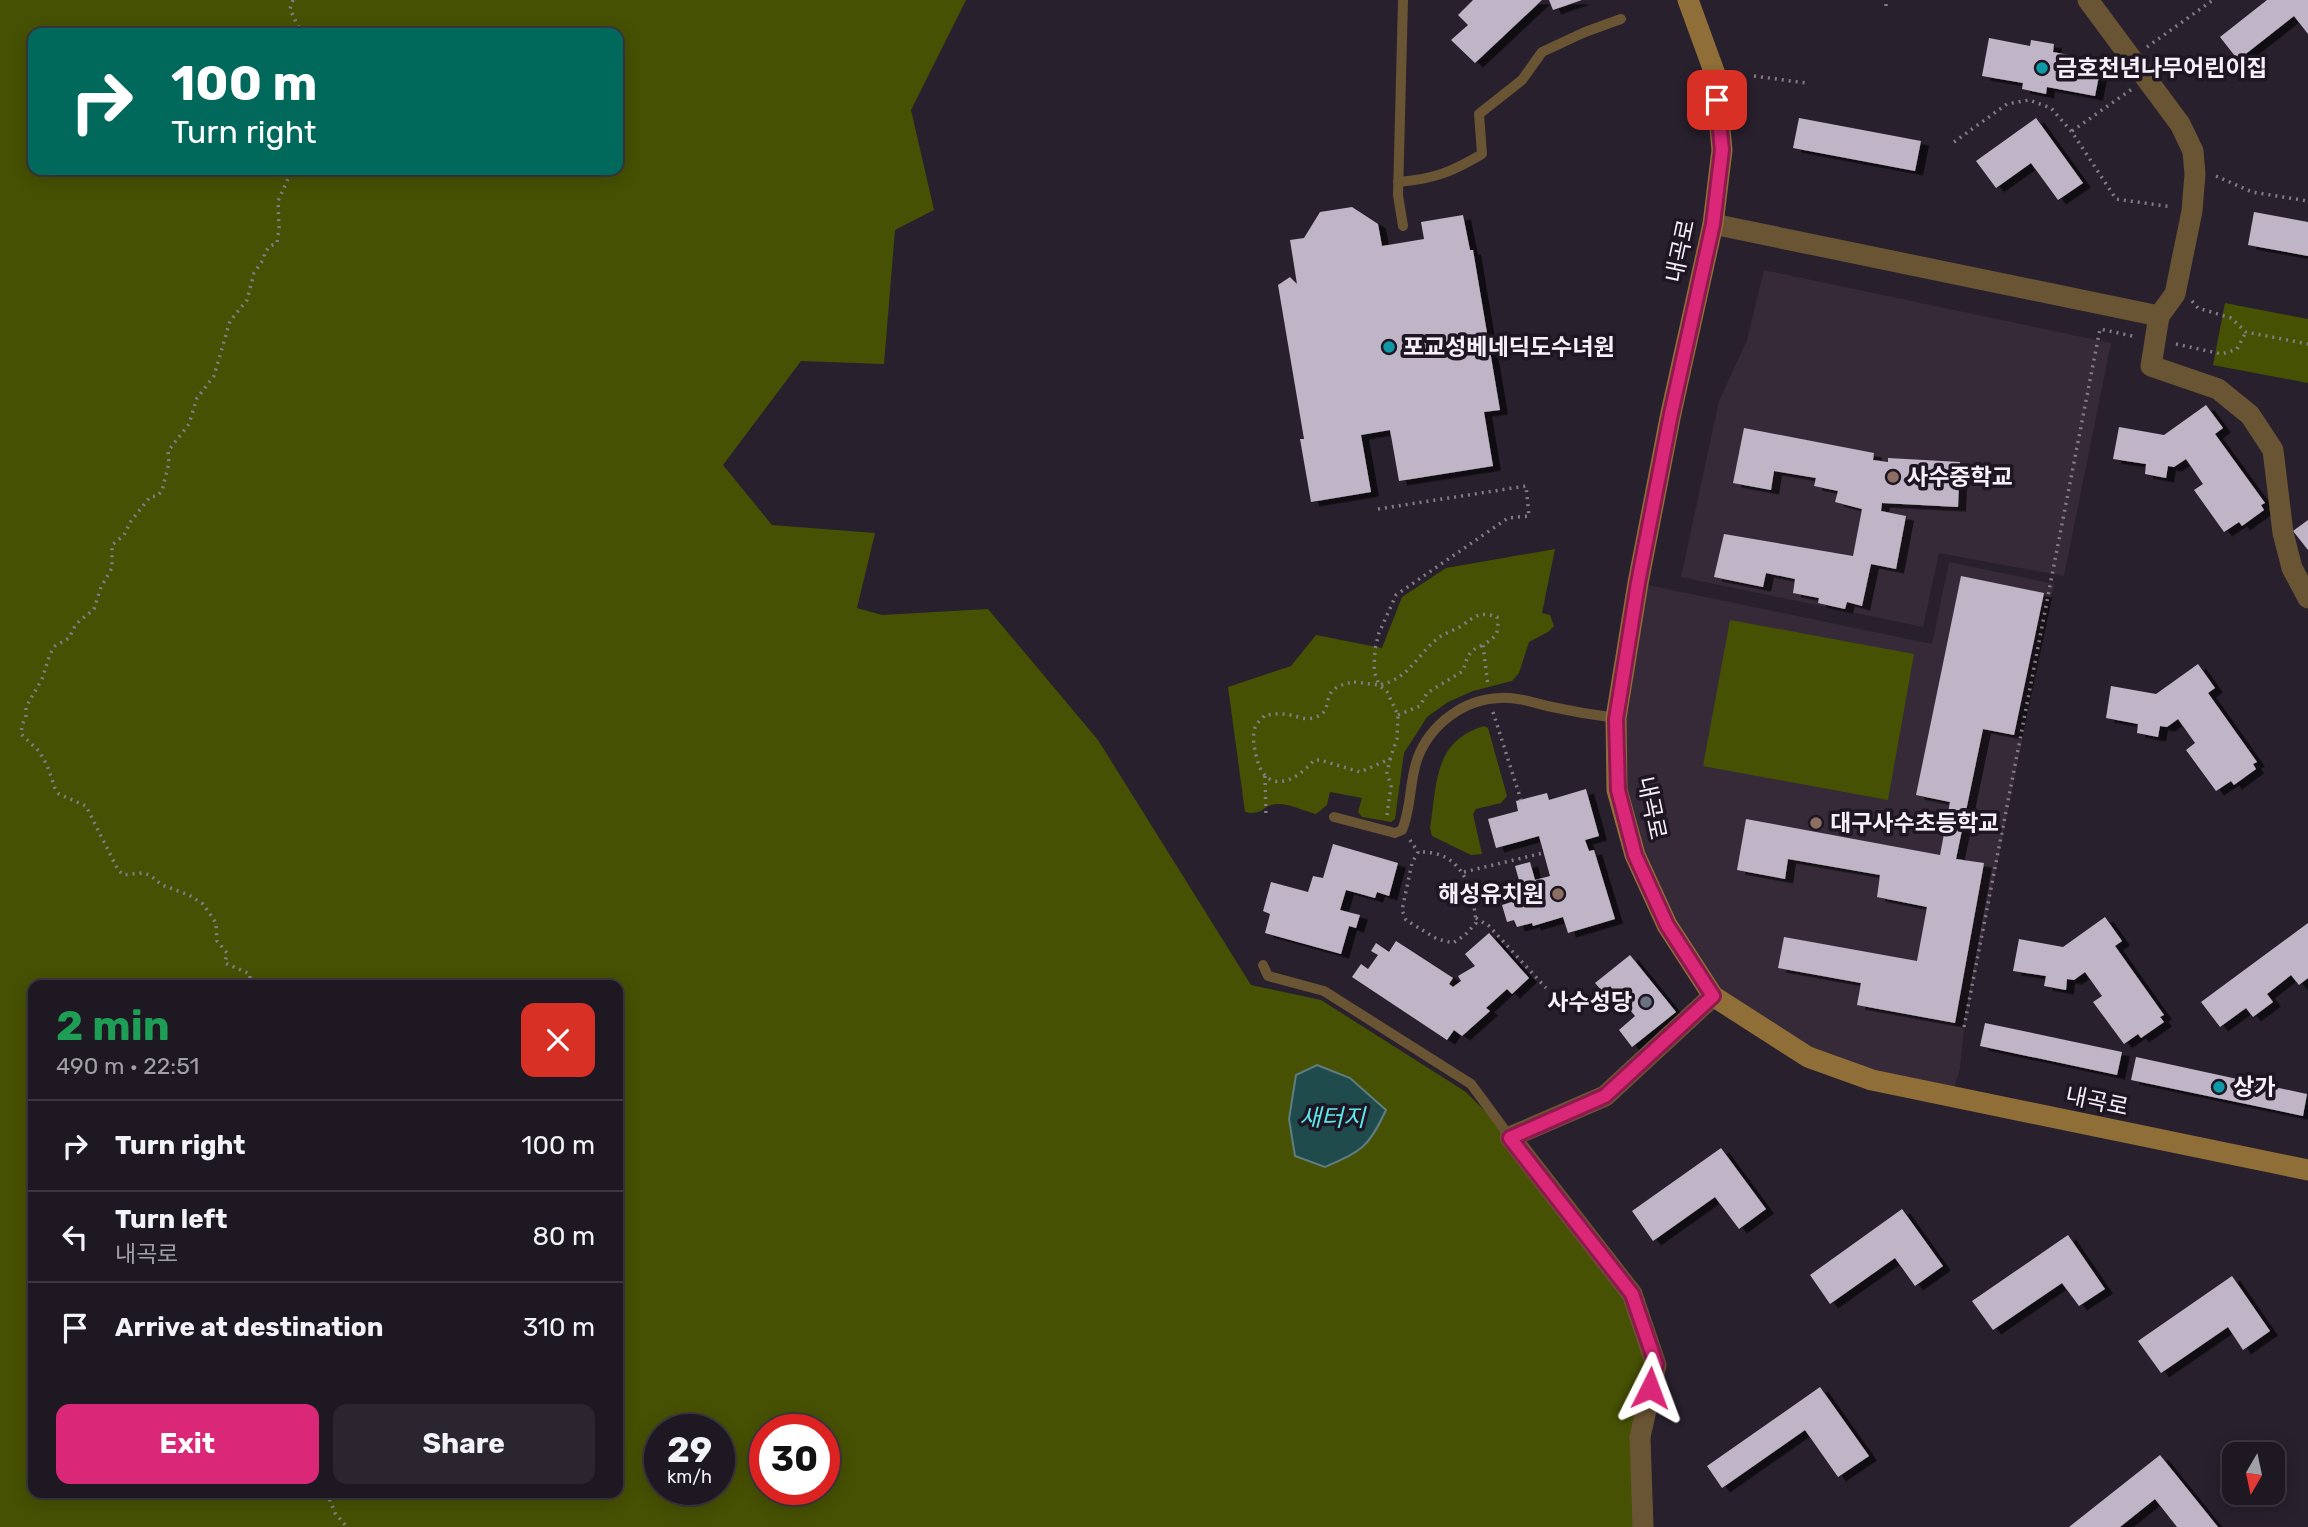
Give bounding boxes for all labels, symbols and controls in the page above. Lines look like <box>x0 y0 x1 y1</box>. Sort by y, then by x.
text: 100 m <box>171 54 317 112</box>
place label: 금호천년나무어린이집 <box>2056 54 2268 82</box>
icon: right <box>56 56 147 147</box>
marker: 금호천년나무어린이집 <box>2034 60 2050 76</box>
pin <box>1687 70 1747 130</box>
icon: arrive <box>1698 81 1736 119</box>
text: Turn right <box>171 113 316 151</box>
street label: 내곡로 <box>1660 217 1700 285</box>
place label: 포교성베네딕도수녀원 <box>1403 333 1615 361</box>
marker: 포교성베네딕도수녀원 <box>1381 339 1397 355</box>
place label: 사수중학교 <box>1907 463 2013 491</box>
marker: 사수중학교 <box>1885 469 1901 485</box>
street label: 내곡로 <box>1632 774 1672 842</box>
place label: 대구사수초등학교 <box>1830 809 1999 837</box>
marker: 대구사수초등학교 <box>1808 815 1824 831</box>
place label: 해성유치원 <box>1438 880 1544 908</box>
marker: 해성유치원 <box>1550 886 1566 902</box>
place label: 사수성당 <box>1547 988 1632 1016</box>
marker: 사수성당 <box>1638 994 1654 1010</box>
text: 2 min <box>56 1001 170 1051</box>
button: close <box>521 1003 595 1077</box>
text: 490 m · 22:51 <box>56 1052 199 1080</box>
place label: 상가 <box>2233 1073 2275 1101</box>
marker: 상가 <box>2211 1079 2227 1095</box>
street label: 내곡로 <box>2063 1081 2131 1121</box>
water label: 새터지 <box>1299 1104 1367 1132</box>
icon: right <box>56 1127 94 1165</box>
text: Turn right <box>115 1130 245 1161</box>
text: 100 m <box>521 1130 595 1161</box>
text: Turn left <box>115 1204 227 1235</box>
icon: left <box>56 1218 94 1256</box>
text: 80 m <box>532 1221 595 1252</box>
text: 내곡로 <box>115 1240 178 1268</box>
icon: arrive <box>56 1309 94 1347</box>
text: Arrive at destination <box>115 1312 383 1343</box>
text: 310 m <box>523 1312 595 1343</box>
position arrow <box>1613 1351 1687 1425</box>
button: Exit <box>56 1404 319 1484</box>
button: Share <box>333 1404 595 1484</box>
speed limit sign: 30 <box>749 1414 840 1505</box>
text: 29 <box>667 1429 712 1471</box>
north arrow <box>2222 1442 2286 1505</box>
map controls <box>2222 1442 2285 1505</box>
text: km/h <box>667 1466 712 1488</box>

